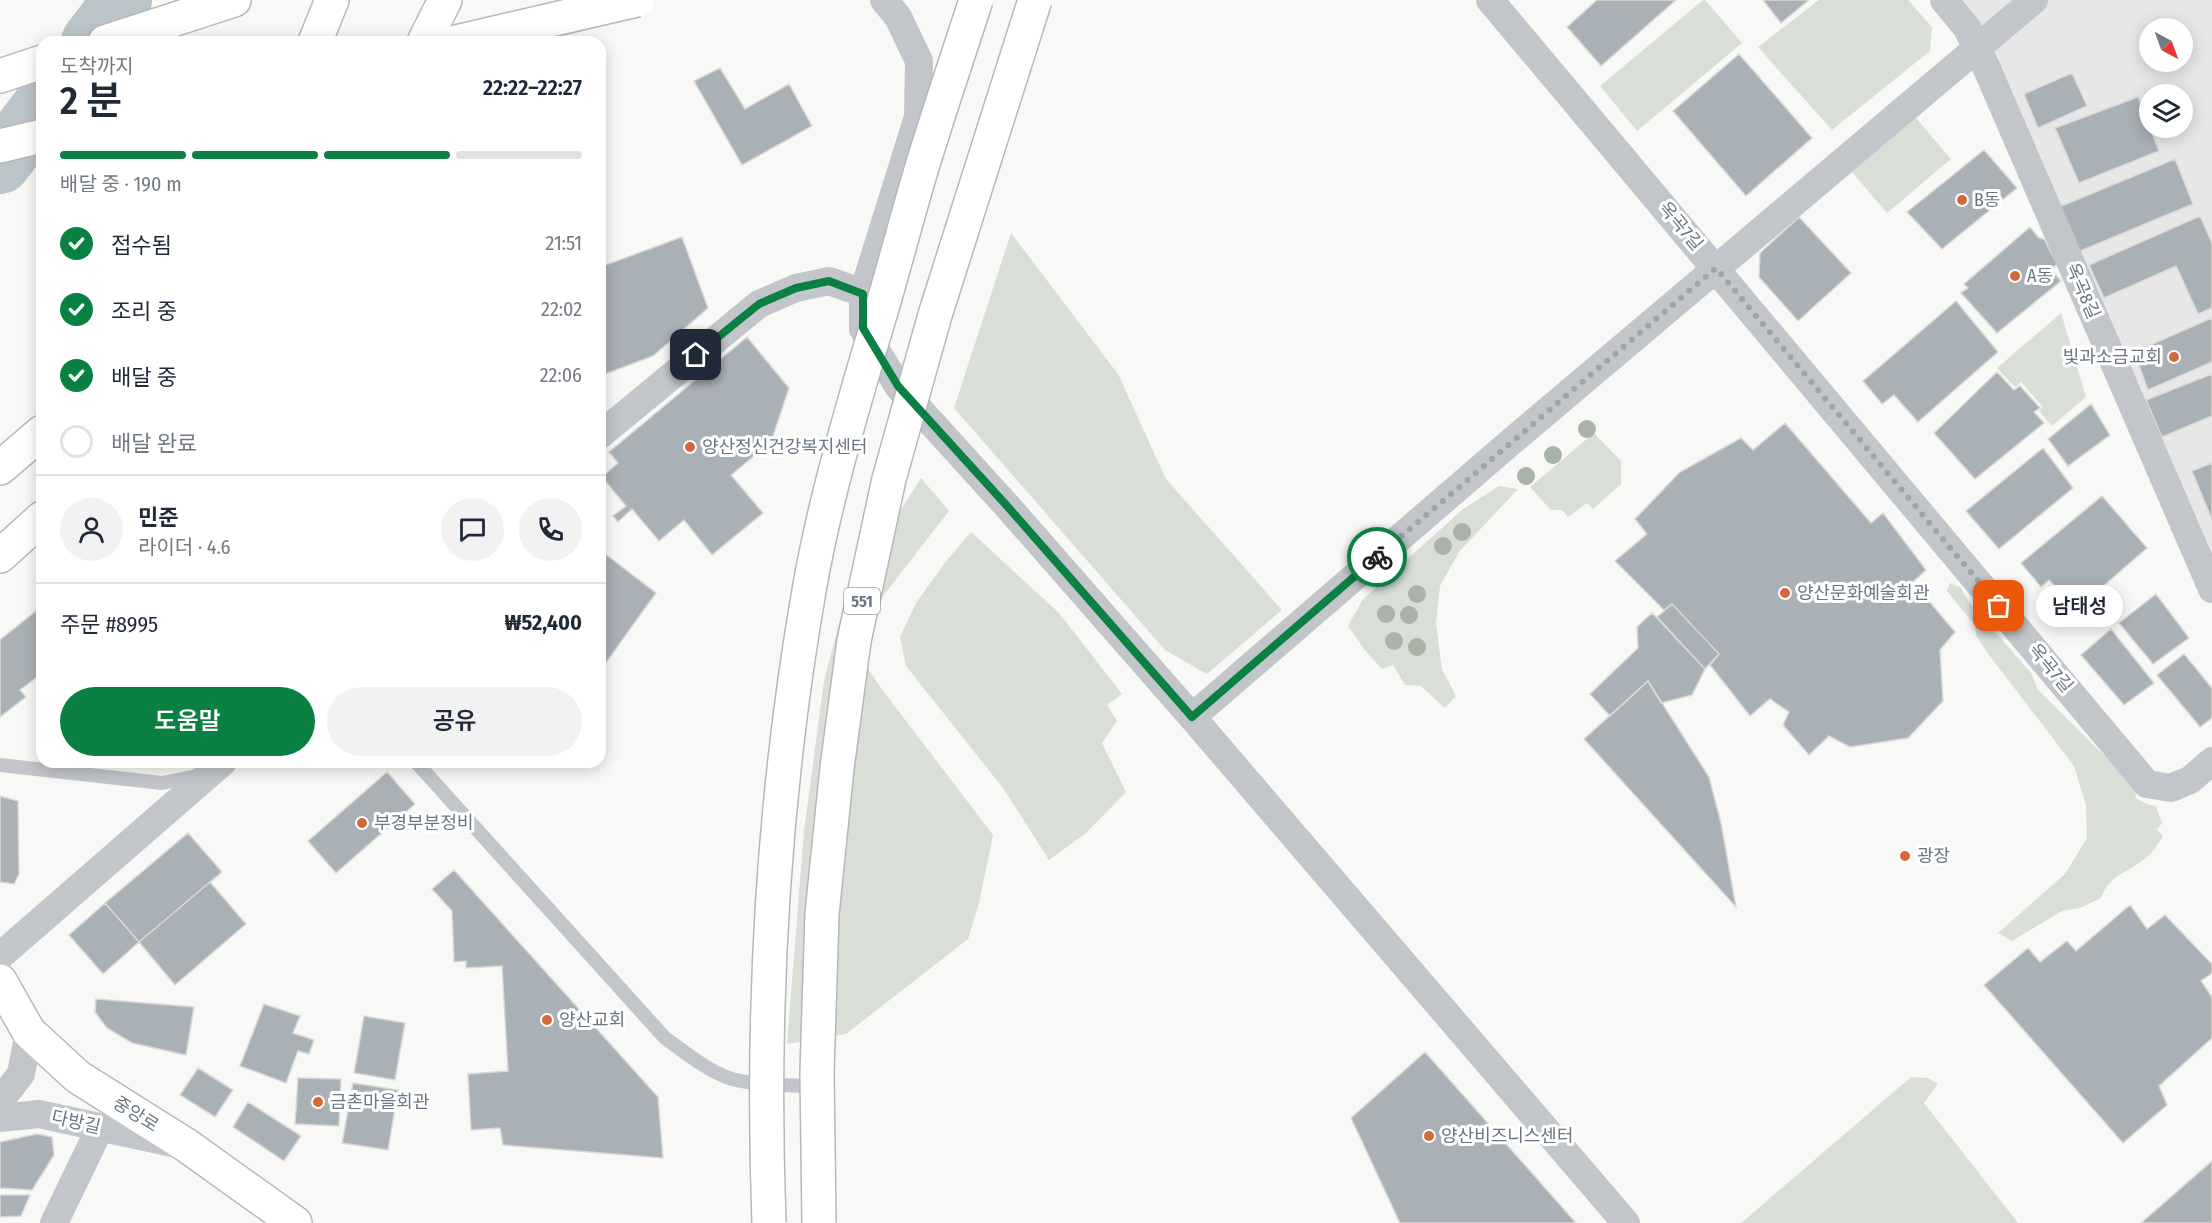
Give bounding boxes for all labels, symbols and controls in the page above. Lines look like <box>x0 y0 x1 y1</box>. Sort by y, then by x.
north arrow <box>2139 18 2193 72</box>
map controls <box>2139 18 2193 138</box>
text: 도착까지 <box>60 54 134 78</box>
text: 22:22–22:27 <box>483 74 582 101</box>
text: 2 분 <box>60 78 122 124</box>
button: layers <box>2139 84 2193 138</box>
text: 배달 중 · 190 m <box>60 172 182 196</box>
place label: B동 <box>1974 189 2000 211</box>
marker: B동 <box>1955 193 1969 207</box>
street label: 옥곡7길 <box>1654 197 1708 255</box>
icon: check <box>60 227 93 260</box>
text: 21:51 <box>546 231 582 255</box>
text: 접수됨 <box>111 232 172 259</box>
street label: 옥곡8길 <box>2061 260 2105 322</box>
place label: A동 <box>2027 265 2053 287</box>
marker: A동 <box>2008 269 2022 283</box>
icon: check <box>60 293 93 326</box>
text: 22:02 <box>541 297 582 321</box>
text: 조리 중 <box>111 298 177 325</box>
pin <box>670 329 721 380</box>
icon: home <box>679 338 712 371</box>
place label: 빛과소금교회 <box>2063 346 2162 368</box>
marker: 빛과소금교회 <box>2167 350 2181 364</box>
icon: check <box>60 359 93 392</box>
text: 22:06 <box>540 363 582 387</box>
text: 배달 중 <box>111 364 177 391</box>
text: 배달 완료 <box>111 430 197 457</box>
place label: 양산정신건강복지센터 <box>702 436 868 458</box>
marker: 양산정신건강복지센터 <box>683 440 697 454</box>
button: person <box>60 498 123 561</box>
button: chat <box>441 498 504 561</box>
button: phone <box>519 498 582 561</box>
text: 민준 <box>138 504 178 531</box>
courier <box>1347 527 1407 587</box>
text: 라이더 · 4.6 <box>138 535 230 559</box>
icon: bike <box>1361 541 1394 574</box>
pin <box>1973 580 2024 631</box>
place label: 양산문화예술회관 <box>1797 582 1930 604</box>
callout: 남태성 <box>2035 585 2122 627</box>
marker: 양산문화예술회관 <box>1778 586 1792 600</box>
road number: 551 <box>844 588 880 614</box>
icon: bag <box>1982 589 2015 622</box>
text: 남태성 <box>2052 594 2107 618</box>
text: ₩52,400 <box>504 609 582 636</box>
text: 주문 #8995 <box>60 611 158 638</box>
street label: 옥곡7길 <box>2024 639 2078 697</box>
button: 도움말 <box>60 687 315 756</box>
button: 공유 <box>327 687 582 756</box>
place label: 부경부분정비 <box>374 812 473 834</box>
marker: 부경부분정비 <box>355 816 369 830</box>
place label: 광장 <box>1917 845 1950 867</box>
marker: 광장 <box>1898 849 1912 863</box>
place label: 양산교회 <box>559 1009 625 1031</box>
marker: 양산교회 <box>540 1013 554 1027</box>
place label: 금촌마을회관 <box>330 1091 430 1113</box>
street label: 중앙로 <box>109 1092 163 1136</box>
marker: 금촌마을회관 <box>311 1095 325 1109</box>
street label: 다방길 <box>49 1106 103 1138</box>
place label: 양산비즈니스센터 <box>1441 1125 1573 1147</box>
marker: 양산비즈니스센터 <box>1422 1129 1436 1143</box>

